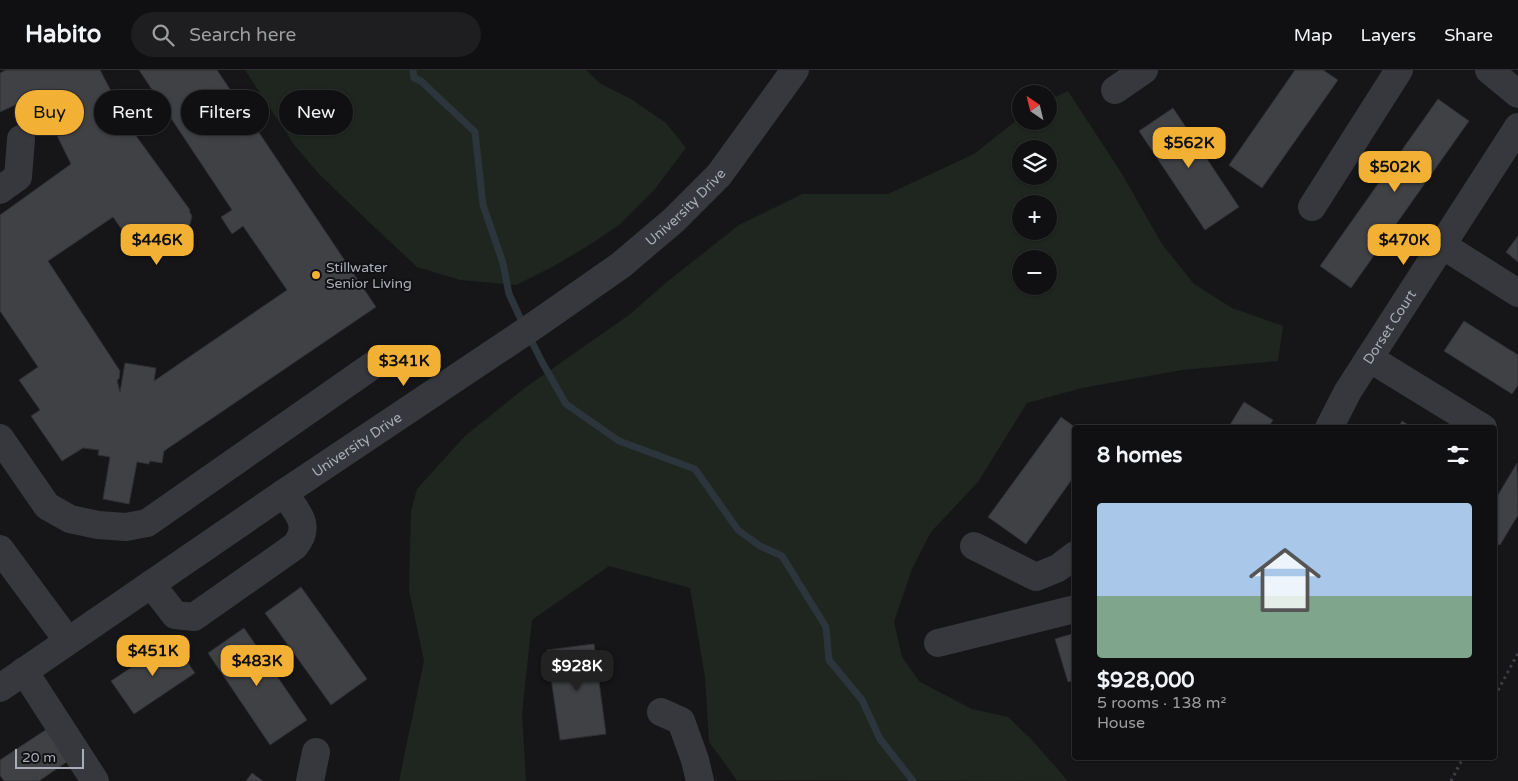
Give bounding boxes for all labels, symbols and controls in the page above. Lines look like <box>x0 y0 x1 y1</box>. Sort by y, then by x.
search box <box>131 12 481 57</box>
text: Habito <box>25 20 101 49</box>
icon: search <box>149 21 177 49</box>
text: Search here <box>189 24 296 46</box>
text: Map <box>1294 24 1333 46</box>
text: Layers <box>1361 24 1416 46</box>
text: Share <box>1444 24 1493 46</box>
north arrow <box>1012 85 1058 130</box>
map controls <box>1012 85 1057 295</box>
chip: Buy <box>15 90 84 135</box>
chip: Rent <box>94 90 171 135</box>
chip: Filters <box>181 90 269 135</box>
chip: New <box>279 90 353 135</box>
pin: $562K <box>1154 126 1224 169</box>
text: $562K <box>1164 133 1214 153</box>
button: layers <box>1012 140 1057 185</box>
pin: $502K <box>1360 150 1430 193</box>
text: $502K <box>1370 157 1420 177</box>
street label: University Drive <box>642 166 730 250</box>
button: + <box>1012 195 1057 240</box>
pin: $446K <box>122 224 192 266</box>
pin: $470K <box>1369 224 1439 266</box>
text: $446K <box>132 230 182 250</box>
text: $470K <box>1379 230 1429 250</box>
button: − <box>1012 250 1057 295</box>
place label: Stillwater Senior Living <box>326 259 412 292</box>
marker: Stillwater Senior Living <box>310 269 322 281</box>
street label: Dorset Court <box>1360 286 1420 367</box>
pin: $341K <box>369 344 439 387</box>
text: $341K <box>379 351 429 371</box>
street label: University Drive <box>309 409 405 481</box>
icon: filters <box>1444 441 1472 469</box>
text: 8 homes <box>1097 443 1182 468</box>
icon: home <box>1240 535 1330 625</box>
pin: $451K <box>118 634 188 677</box>
text: $451K <box>128 641 178 661</box>
pin: $483K <box>222 644 292 687</box>
pin: $928K <box>542 650 612 692</box>
text: $483K <box>232 651 282 671</box>
text: $928K <box>552 656 602 676</box>
text: $928,000 <box>1097 668 1195 693</box>
text: 5 rooms · 138 m² <box>1097 693 1226 713</box>
text: House <box>1097 713 1145 733</box>
scale bar <box>15 746 84 769</box>
text: 20 m <box>22 749 56 766</box>

